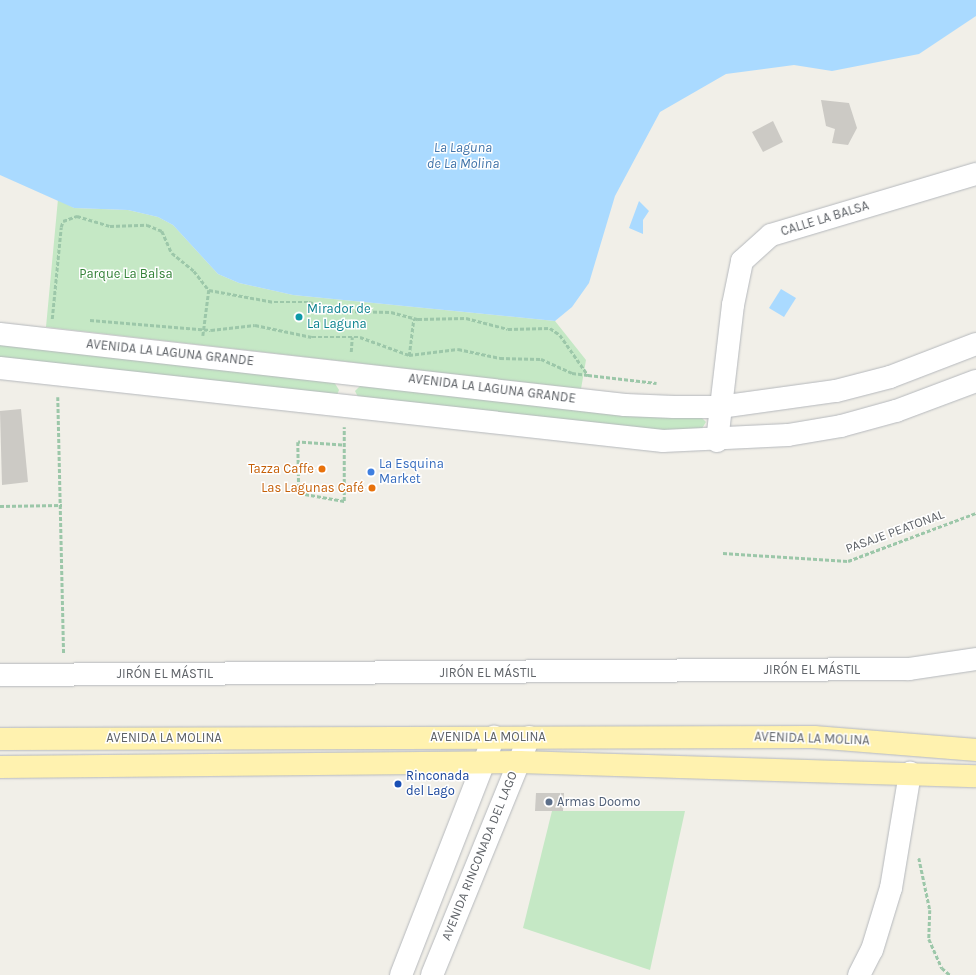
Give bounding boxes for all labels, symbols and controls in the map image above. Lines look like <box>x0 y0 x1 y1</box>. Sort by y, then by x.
water label: La Laguna de La Molina <box>427 140 499 172</box>
street label: CALLE LA BALSA <box>779 198 871 240</box>
park label: Parque La Balsa <box>79 266 173 282</box>
place label: Mirador de La Laguna <box>307 302 371 333</box>
marker: Mirador de La Laguna <box>294 312 304 322</box>
street label: AVENIDA LA LAGUNA GRANDE <box>85 336 255 370</box>
street label: AVENIDA LA LAGUNA GRANDE <box>407 371 577 407</box>
place label: La Esquina Market <box>379 457 444 488</box>
place label: Tazza Caffe <box>248 461 314 477</box>
marker: Tazza Caffe <box>317 464 327 474</box>
marker: La Esquina Market <box>366 467 376 477</box>
place label: Las Lagunas Café <box>261 480 364 496</box>
marker: Las Lagunas Café <box>367 483 377 493</box>
street label: PASAJE PEATONAL <box>844 507 946 557</box>
street label: JIRÓN EL MÁSTIL <box>764 662 860 678</box>
street label: JIRÓN EL MÁSTIL <box>440 665 536 681</box>
street label: JIRÓN EL MÁSTIL <box>117 666 213 682</box>
street label: AVENIDA LA MOLINA <box>430 729 546 745</box>
street label: AVENIDA LA MOLINA <box>754 729 870 749</box>
street label: AVENIDA LA MOLINA <box>106 730 222 746</box>
place label: Rinconada del Lago <box>406 769 469 800</box>
street label: AVENIDA RINCONADA DEL LAGO <box>439 769 521 943</box>
marker: Rinconada del Lago <box>393 779 403 789</box>
place label: Armas Doomo <box>557 794 640 810</box>
marker: Armas Doomo <box>544 797 554 807</box>

